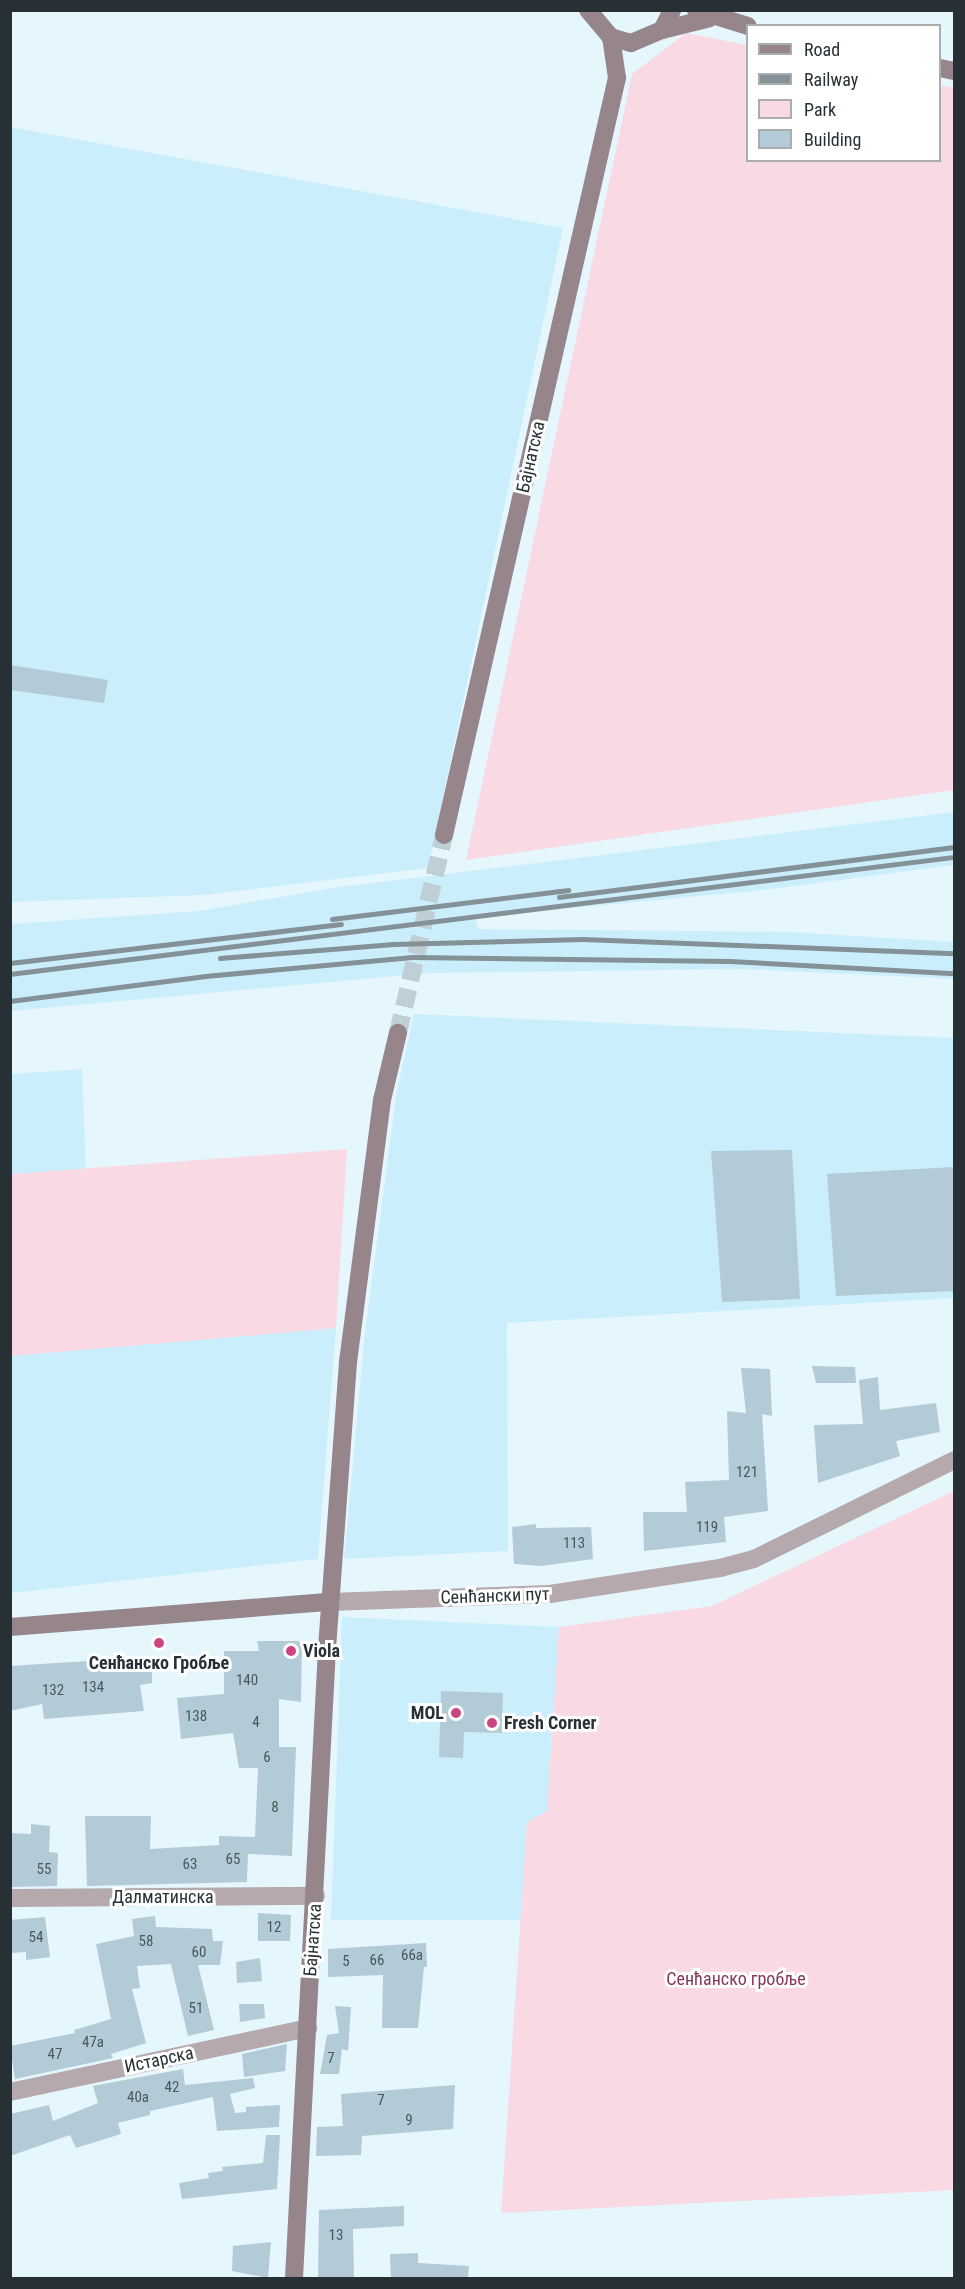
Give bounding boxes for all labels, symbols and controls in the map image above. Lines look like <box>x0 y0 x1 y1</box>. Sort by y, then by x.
legend <box>746 24 941 162</box>
text: Road <box>804 39 840 60</box>
text: Railway <box>804 69 858 90</box>
text: Park <box>804 99 836 120</box>
text: Building <box>804 129 861 150</box>
street label: Бајнатска <box>512 419 550 495</box>
house number: 121 <box>736 1464 758 1482</box>
house number: 119 <box>696 1519 718 1537</box>
house number: 113 <box>563 1535 585 1553</box>
street label: Сенћански пут <box>440 1583 550 1609</box>
marker: Сенћанско Гробље <box>152 1636 166 1650</box>
place label: Viola <box>303 1640 340 1662</box>
marker: Viola <box>284 1644 298 1658</box>
place label: Сенћанско Гробље <box>89 1652 229 1674</box>
house number: 140 <box>236 1672 258 1690</box>
house number: 134 <box>82 1679 104 1697</box>
house number: 132 <box>42 1682 64 1700</box>
place label: MOL <box>411 1702 444 1724</box>
marker: MOL <box>449 1706 463 1720</box>
house number: 138 <box>185 1708 207 1726</box>
place label: Fresh Corner <box>504 1712 597 1734</box>
house number: 4 <box>252 1714 260 1732</box>
marker: Fresh Corner <box>485 1716 499 1730</box>
house number: 6 <box>263 1749 271 1767</box>
house number: 8 <box>271 1799 279 1817</box>
house number: 65 <box>226 1851 240 1869</box>
house number: 63 <box>183 1856 197 1874</box>
house number: 55 <box>37 1861 51 1879</box>
street label: Далматинска <box>112 1886 214 1908</box>
street label: Бајнатска <box>300 1903 326 1977</box>
house number: 12 <box>267 1919 281 1937</box>
house number: 54 <box>29 1929 43 1947</box>
house number: 58 <box>139 1933 153 1951</box>
house number: 60 <box>192 1944 206 1962</box>
house number: 66a <box>401 1947 423 1965</box>
house number: 66 <box>370 1952 384 1970</box>
house number: 5 <box>342 1953 350 1971</box>
park label: Сенћанско гробље <box>666 1968 806 1990</box>
house number: 51 <box>189 2000 203 2018</box>
house number: 47a <box>82 2034 104 2052</box>
street label: Истарска <box>122 2042 196 2078</box>
house number: 47 <box>48 2046 62 2064</box>
house number: 7 <box>327 2050 335 2068</box>
house number: 42 <box>165 2079 179 2097</box>
house number: 40a <box>127 2089 149 2107</box>
house number: 7 <box>377 2092 385 2110</box>
house number: 9 <box>405 2112 413 2130</box>
house number: 13 <box>329 2227 343 2245</box>

